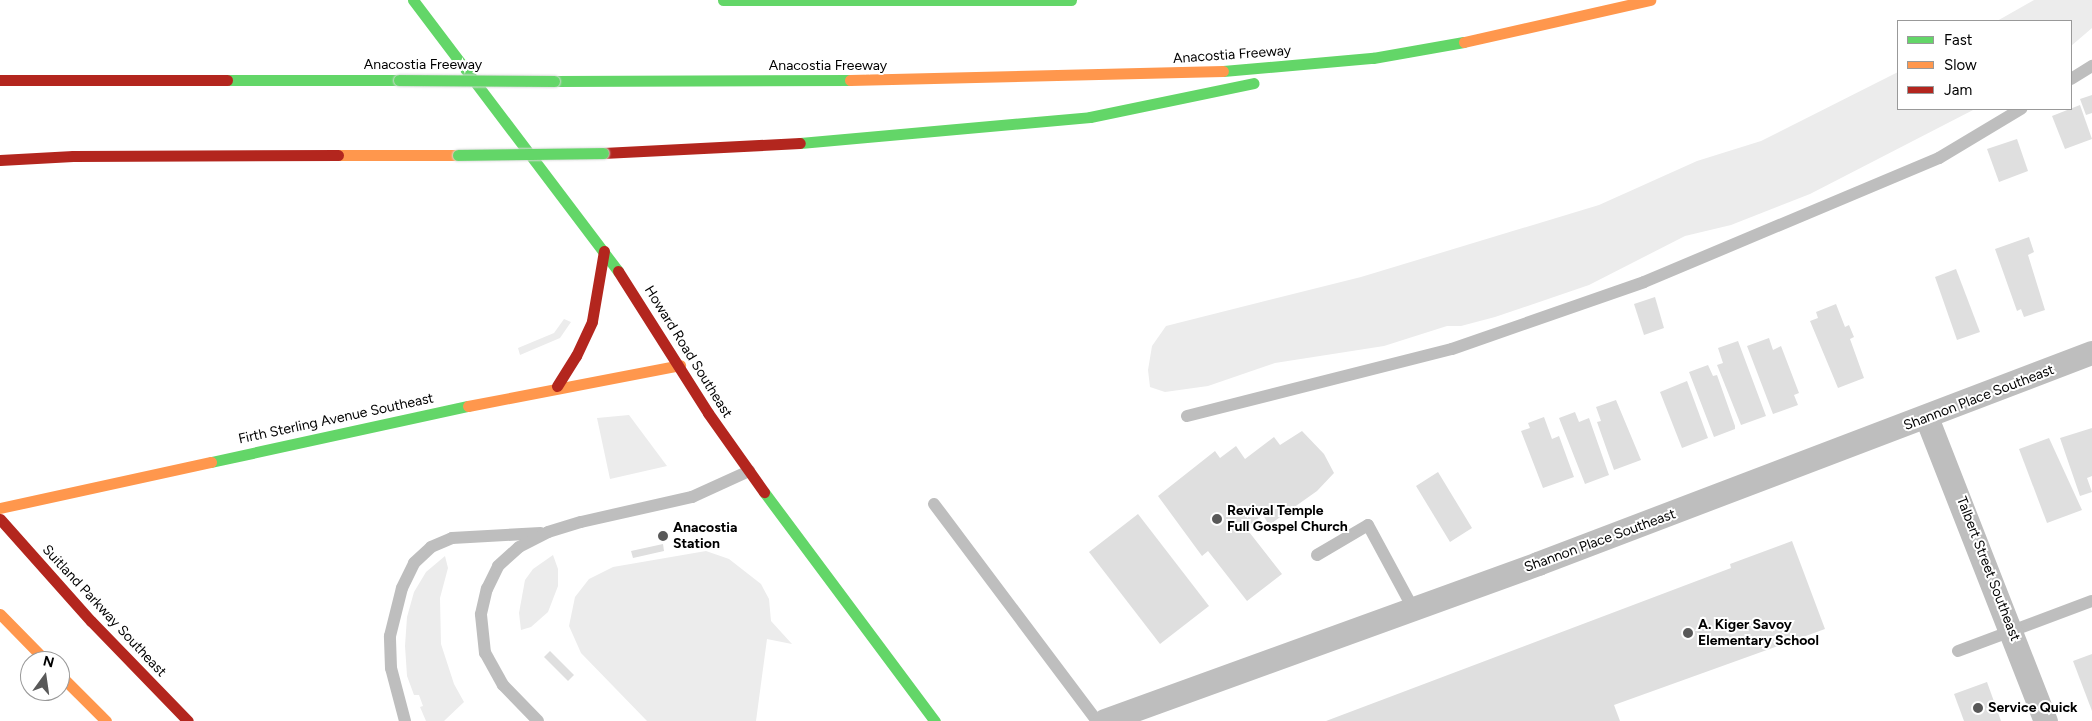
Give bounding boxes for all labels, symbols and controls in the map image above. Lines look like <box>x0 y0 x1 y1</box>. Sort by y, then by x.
legend <box>1897 20 2072 110</box>
text: Fast <box>1944 31 1972 49</box>
street label: Anacostia Freeway <box>1172 42 1292 68</box>
text: Slow <box>1944 56 1977 74</box>
street label: Anacostia Freeway <box>364 57 482 73</box>
street label: Anacostia Freeway <box>769 58 887 74</box>
text: Jam <box>1944 81 1972 99</box>
street label: Howard Road Southeast <box>640 283 736 421</box>
street label: Shannon Place Southeast <box>1901 362 2057 434</box>
street label: Firth Sterling Avenue Southeast <box>237 390 435 448</box>
street label: Talbert Street Southeast <box>1953 494 2023 644</box>
place label: Revival Temple Full Gospel Church <box>1227 503 1348 536</box>
street label: Shannon Place Southeast <box>1522 506 1678 576</box>
marker: Revival Temple Full Gospel Church <box>1211 513 1223 525</box>
place label: Anacostia Station <box>673 520 737 552</box>
marker: Anacostia Station <box>657 530 669 542</box>
street label: Suitland Parkway Southeast <box>38 542 170 680</box>
place label: A. Kiger Savoy Elementary School <box>1698 617 1819 650</box>
marker: A. Kiger Savoy Elementary School <box>1682 627 1694 639</box>
north arrow <box>20 651 70 701</box>
text: N <box>41 652 56 671</box>
place label: Service Quick <box>1988 700 2078 716</box>
marker: Service Quick <box>1972 702 1984 714</box>

